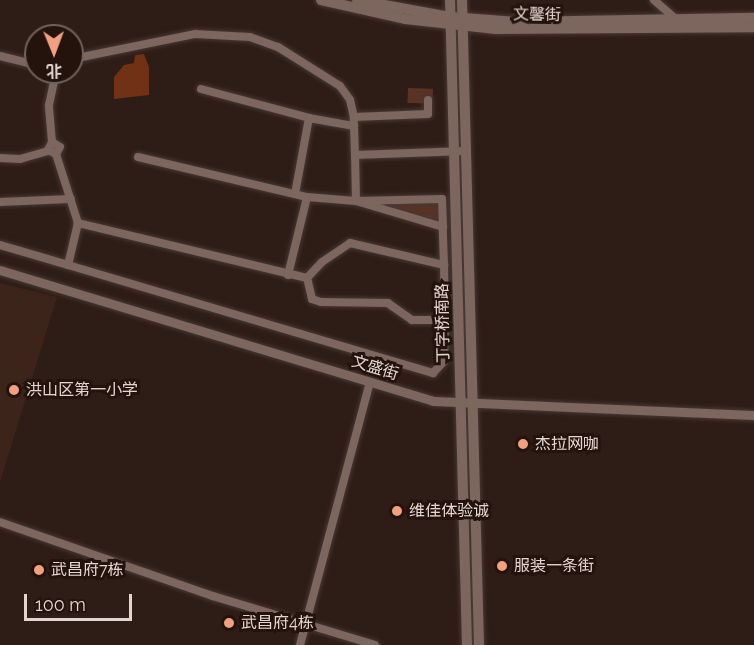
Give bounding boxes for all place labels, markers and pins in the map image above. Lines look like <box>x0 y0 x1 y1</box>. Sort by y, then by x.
place label: 洪山区第一小学 <box>26 380 138 400</box>
marker: 洪山区第一小学 <box>7 383 21 397</box>
place label: 杰拉网咖 <box>535 434 599 454</box>
marker: 杰拉网咖 <box>516 437 530 451</box>
place label: 维佳体验诚 <box>409 501 489 521</box>
marker: 维佳体验诚 <box>390 504 404 518</box>
place label: 服装一条街 <box>514 556 594 576</box>
marker: 服装一条街 <box>495 559 509 573</box>
place label: 武昌府7栋 <box>51 560 124 580</box>
marker: 武昌府7栋 <box>32 563 46 577</box>
place label: 武昌府4栋 <box>241 613 314 633</box>
marker: 武昌府4栋 <box>222 616 236 630</box>

